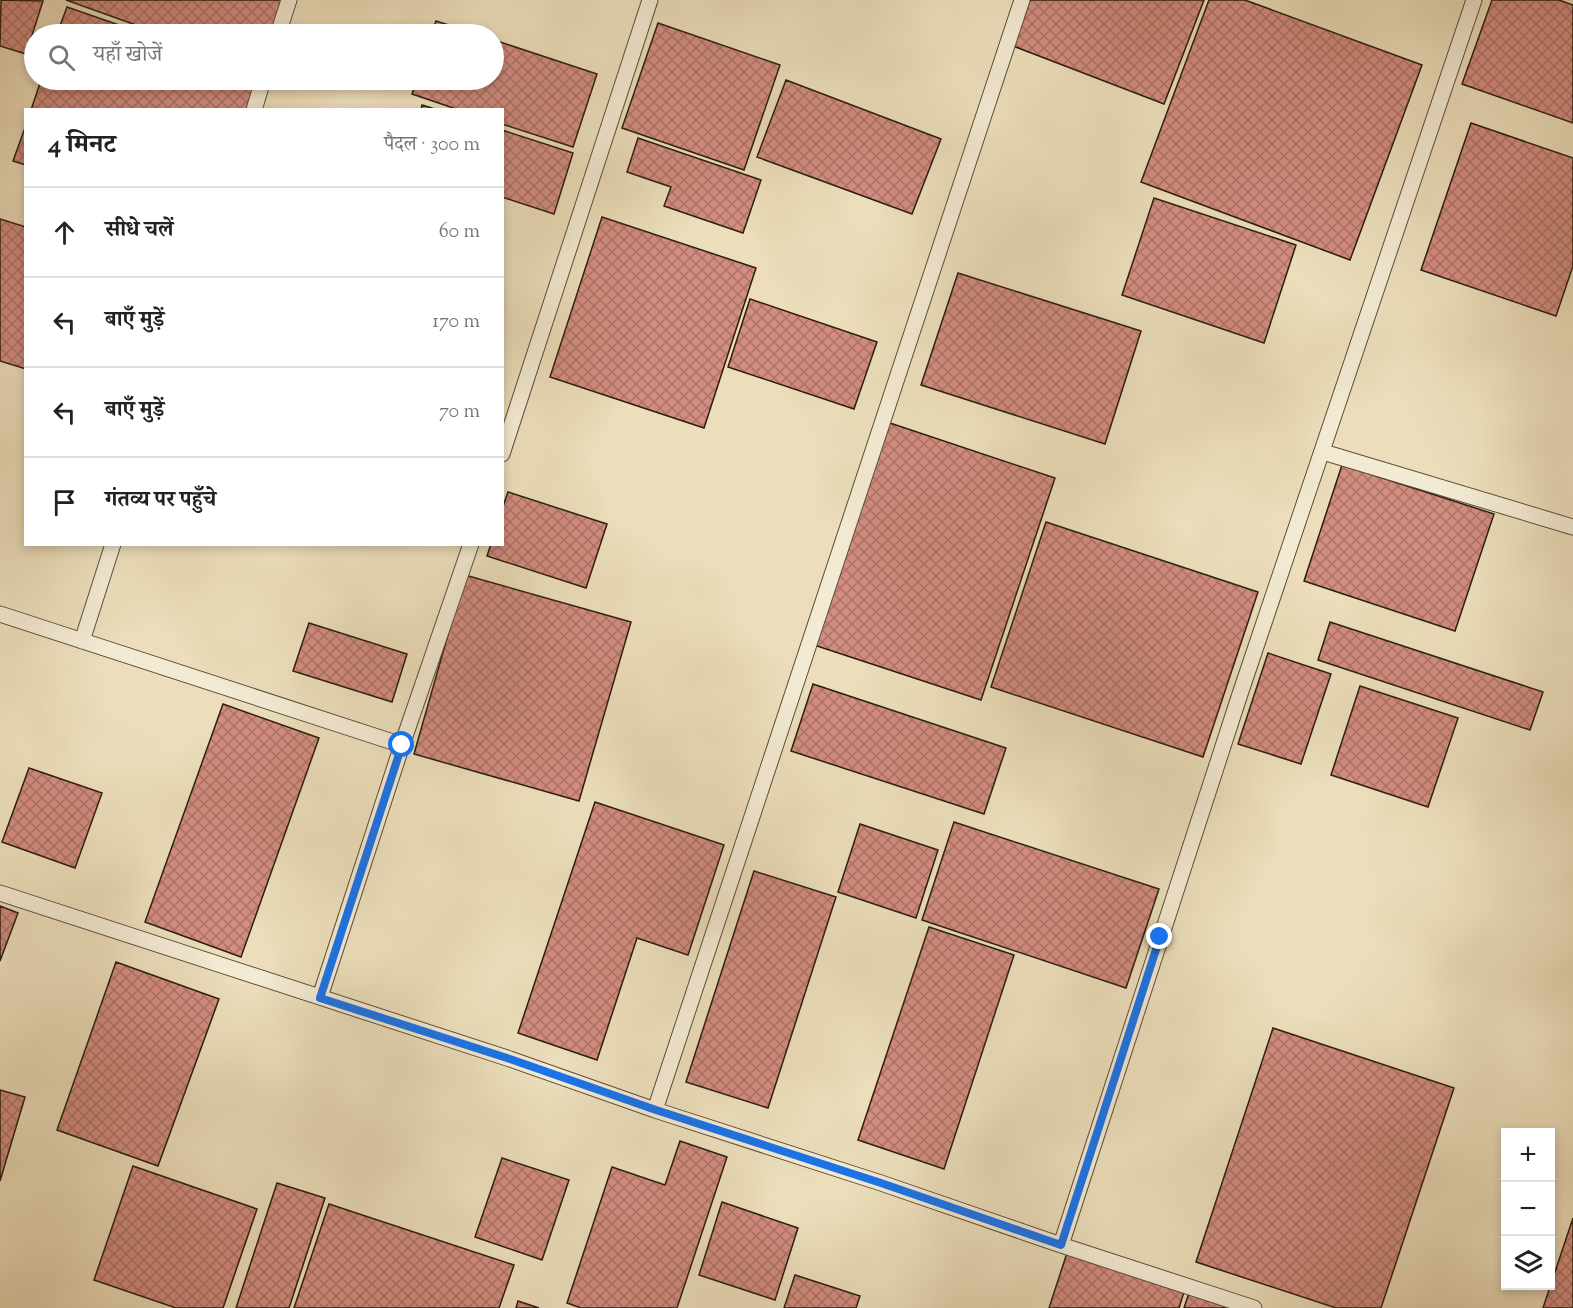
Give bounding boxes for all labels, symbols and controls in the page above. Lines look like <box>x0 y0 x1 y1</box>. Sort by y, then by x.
search box <box>24 24 504 90</box>
text: यहाँ खोजें <box>93 40 162 72</box>
icon: search <box>45 41 78 74</box>
text: 4 मिनट <box>48 127 116 164</box>
text: पैदल · 300 m <box>384 131 480 160</box>
text: सीधे चलें <box>105 215 174 247</box>
icon: ahead <box>48 216 81 249</box>
text: 60 m <box>439 218 480 247</box>
text: बाएँ मुड़ें <box>105 305 164 337</box>
icon: left <box>48 306 81 339</box>
text: 170 m <box>432 308 480 337</box>
text: बाएँ मुड़ें <box>105 395 164 427</box>
icon: left <box>48 396 81 429</box>
text: 70 m <box>439 398 480 427</box>
text: गंतव्य पर पहुँचे <box>105 485 216 517</box>
icon: arrive <box>48 486 81 519</box>
route start <box>388 731 414 757</box>
route end <box>1146 923 1172 949</box>
map controls <box>1501 1128 1555 1290</box>
button: + <box>1501 1128 1555 1182</box>
button: − <box>1501 1182 1555 1236</box>
button: layers <box>1501 1236 1555 1290</box>

